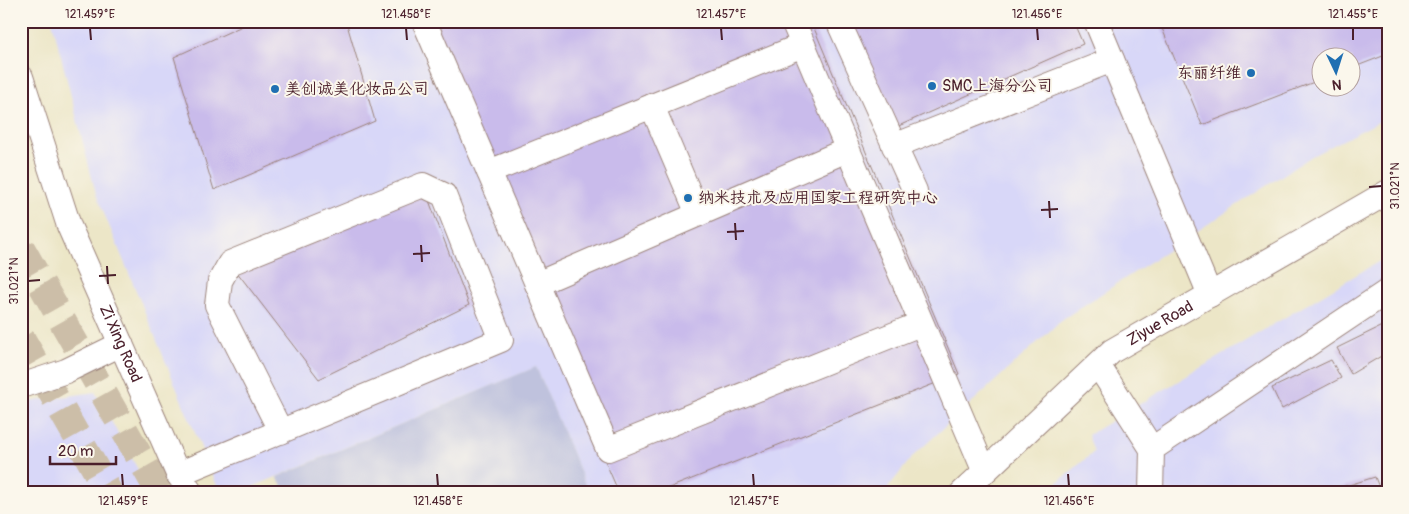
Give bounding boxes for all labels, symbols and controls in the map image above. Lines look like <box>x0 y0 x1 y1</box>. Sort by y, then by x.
text: 121.459°E <box>65 7 115 22</box>
text: 121.458°E <box>381 7 431 22</box>
text: 121.457°E <box>696 7 746 22</box>
text: 121.456°E <box>1012 7 1062 22</box>
text: 121.455°E <box>1328 7 1378 22</box>
north arrow <box>1312 48 1362 98</box>
place label: 东丽纤维 <box>1177 63 1241 83</box>
marker: 东丽纤维 <box>1245 67 1257 79</box>
place label: SMC上海分公司 <box>942 76 1053 96</box>
text: N <box>1332 76 1342 93</box>
place label: 美创诚美化妆品公司 <box>285 79 429 99</box>
marker: SMC上海分公司 <box>926 80 938 92</box>
marker: 美创诚美化妆品公司 <box>269 83 281 95</box>
text: 31.021°N <box>1388 163 1403 209</box>
place label: 纳米技术及应用国家工程研究中心 <box>698 188 938 208</box>
marker: 纳米技术及应用国家工程研究中心 <box>682 192 694 204</box>
text: 31.021°N <box>7 258 22 304</box>
street label: Ziyue Road <box>1123 296 1197 350</box>
street label: Zi Xing Road <box>95 302 147 386</box>
scale bar <box>50 434 116 466</box>
text: 20 m <box>58 442 93 461</box>
text: 121.459°E <box>98 494 148 509</box>
text: 121.458°E <box>413 494 463 509</box>
text: 121.457°E <box>729 494 779 509</box>
text: 121.456°E <box>1044 494 1094 509</box>

